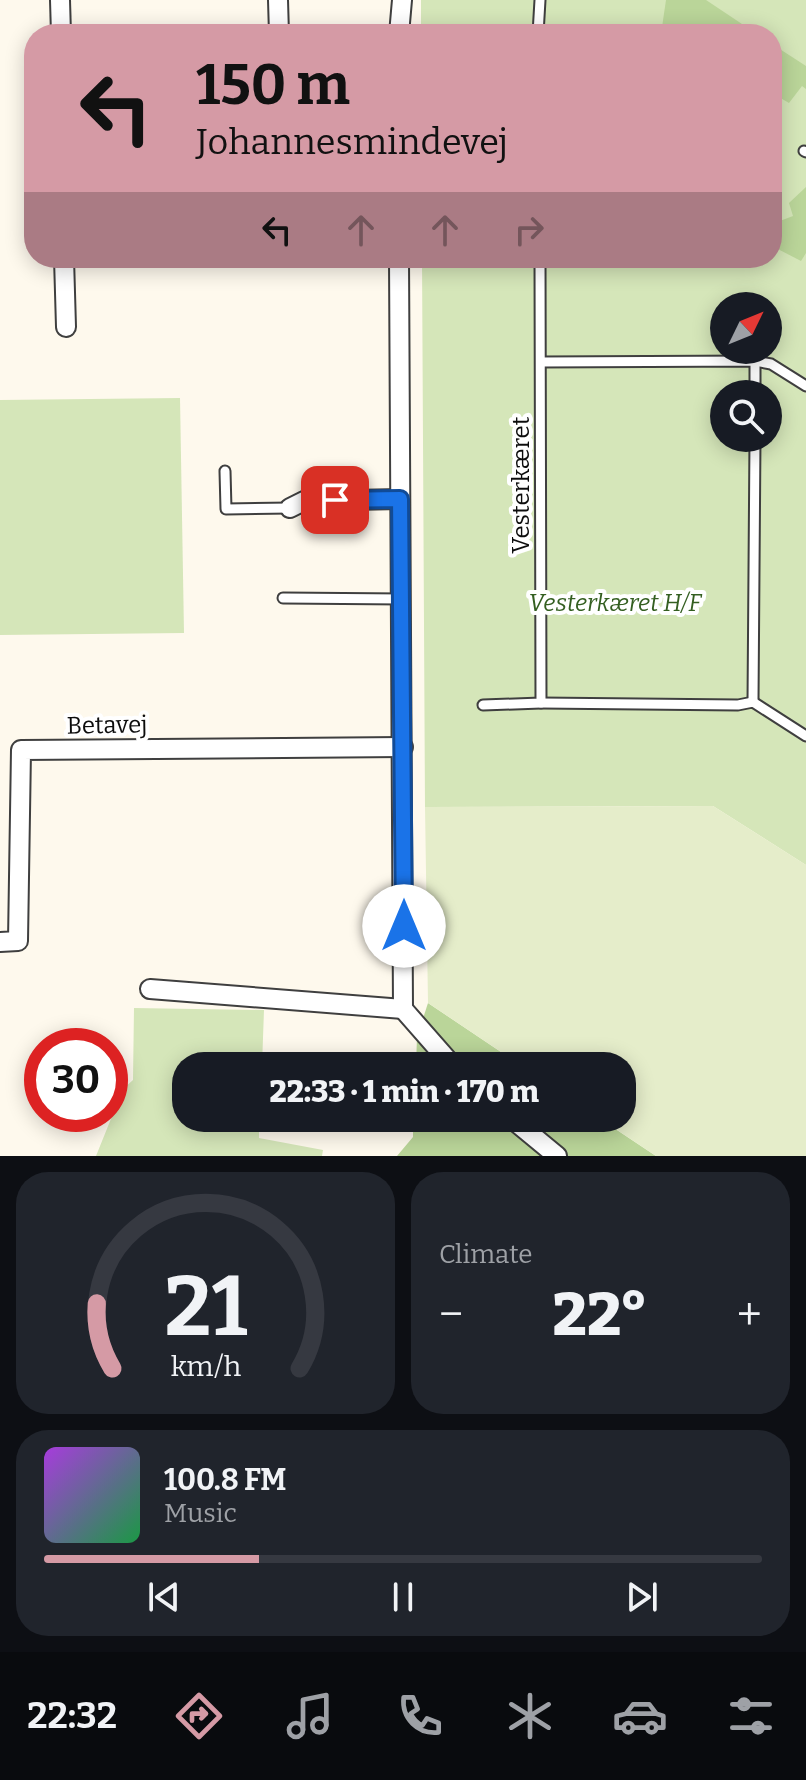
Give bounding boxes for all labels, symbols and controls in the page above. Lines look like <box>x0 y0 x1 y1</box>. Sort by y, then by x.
text: 150 m <box>196 52 350 119</box>
icon: left <box>64 56 168 160</box>
text: Johannesmindevej <box>196 120 508 164</box>
icon: left <box>255 208 299 252</box>
icon: ahead <box>339 208 383 252</box>
icon: ahead <box>423 208 467 252</box>
icon: right <box>507 208 551 252</box>
north arrow <box>710 292 782 364</box>
map controls <box>710 292 782 452</box>
button: search <box>710 380 782 452</box>
street label: Vesterkæret <box>507 416 535 553</box>
pin <box>301 466 369 534</box>
icon: arrive <box>313 478 357 522</box>
park label: Vesterkæret H/F <box>529 589 703 617</box>
street label: Betavej <box>66 710 148 740</box>
position arrow <box>362 884 446 968</box>
speed limit sign: 30 <box>24 1028 128 1132</box>
text: 22:33 · 1 min · 170 m <box>269 1074 539 1110</box>
text: Climate <box>439 1239 533 1270</box>
text: 21 <box>164 1257 247 1357</box>
text: 22° <box>553 1279 648 1351</box>
text: − <box>439 1288 463 1341</box>
text: + <box>737 1288 762 1341</box>
text: km/h <box>170 1349 241 1384</box>
text: 100.8 FM <box>164 1462 287 1498</box>
text: Music <box>164 1498 237 1529</box>
icon: previous <box>142 1575 186 1619</box>
icon: pause <box>381 1575 425 1619</box>
icon: next <box>620 1575 664 1619</box>
icon: directions <box>171 1688 227 1744</box>
icon: music <box>282 1688 338 1744</box>
icon: phone <box>392 1688 448 1744</box>
icon: climate <box>502 1688 558 1744</box>
icon: car <box>612 1688 668 1744</box>
icon: filters <box>723 1688 779 1744</box>
text: 22:32 <box>27 1694 117 1738</box>

